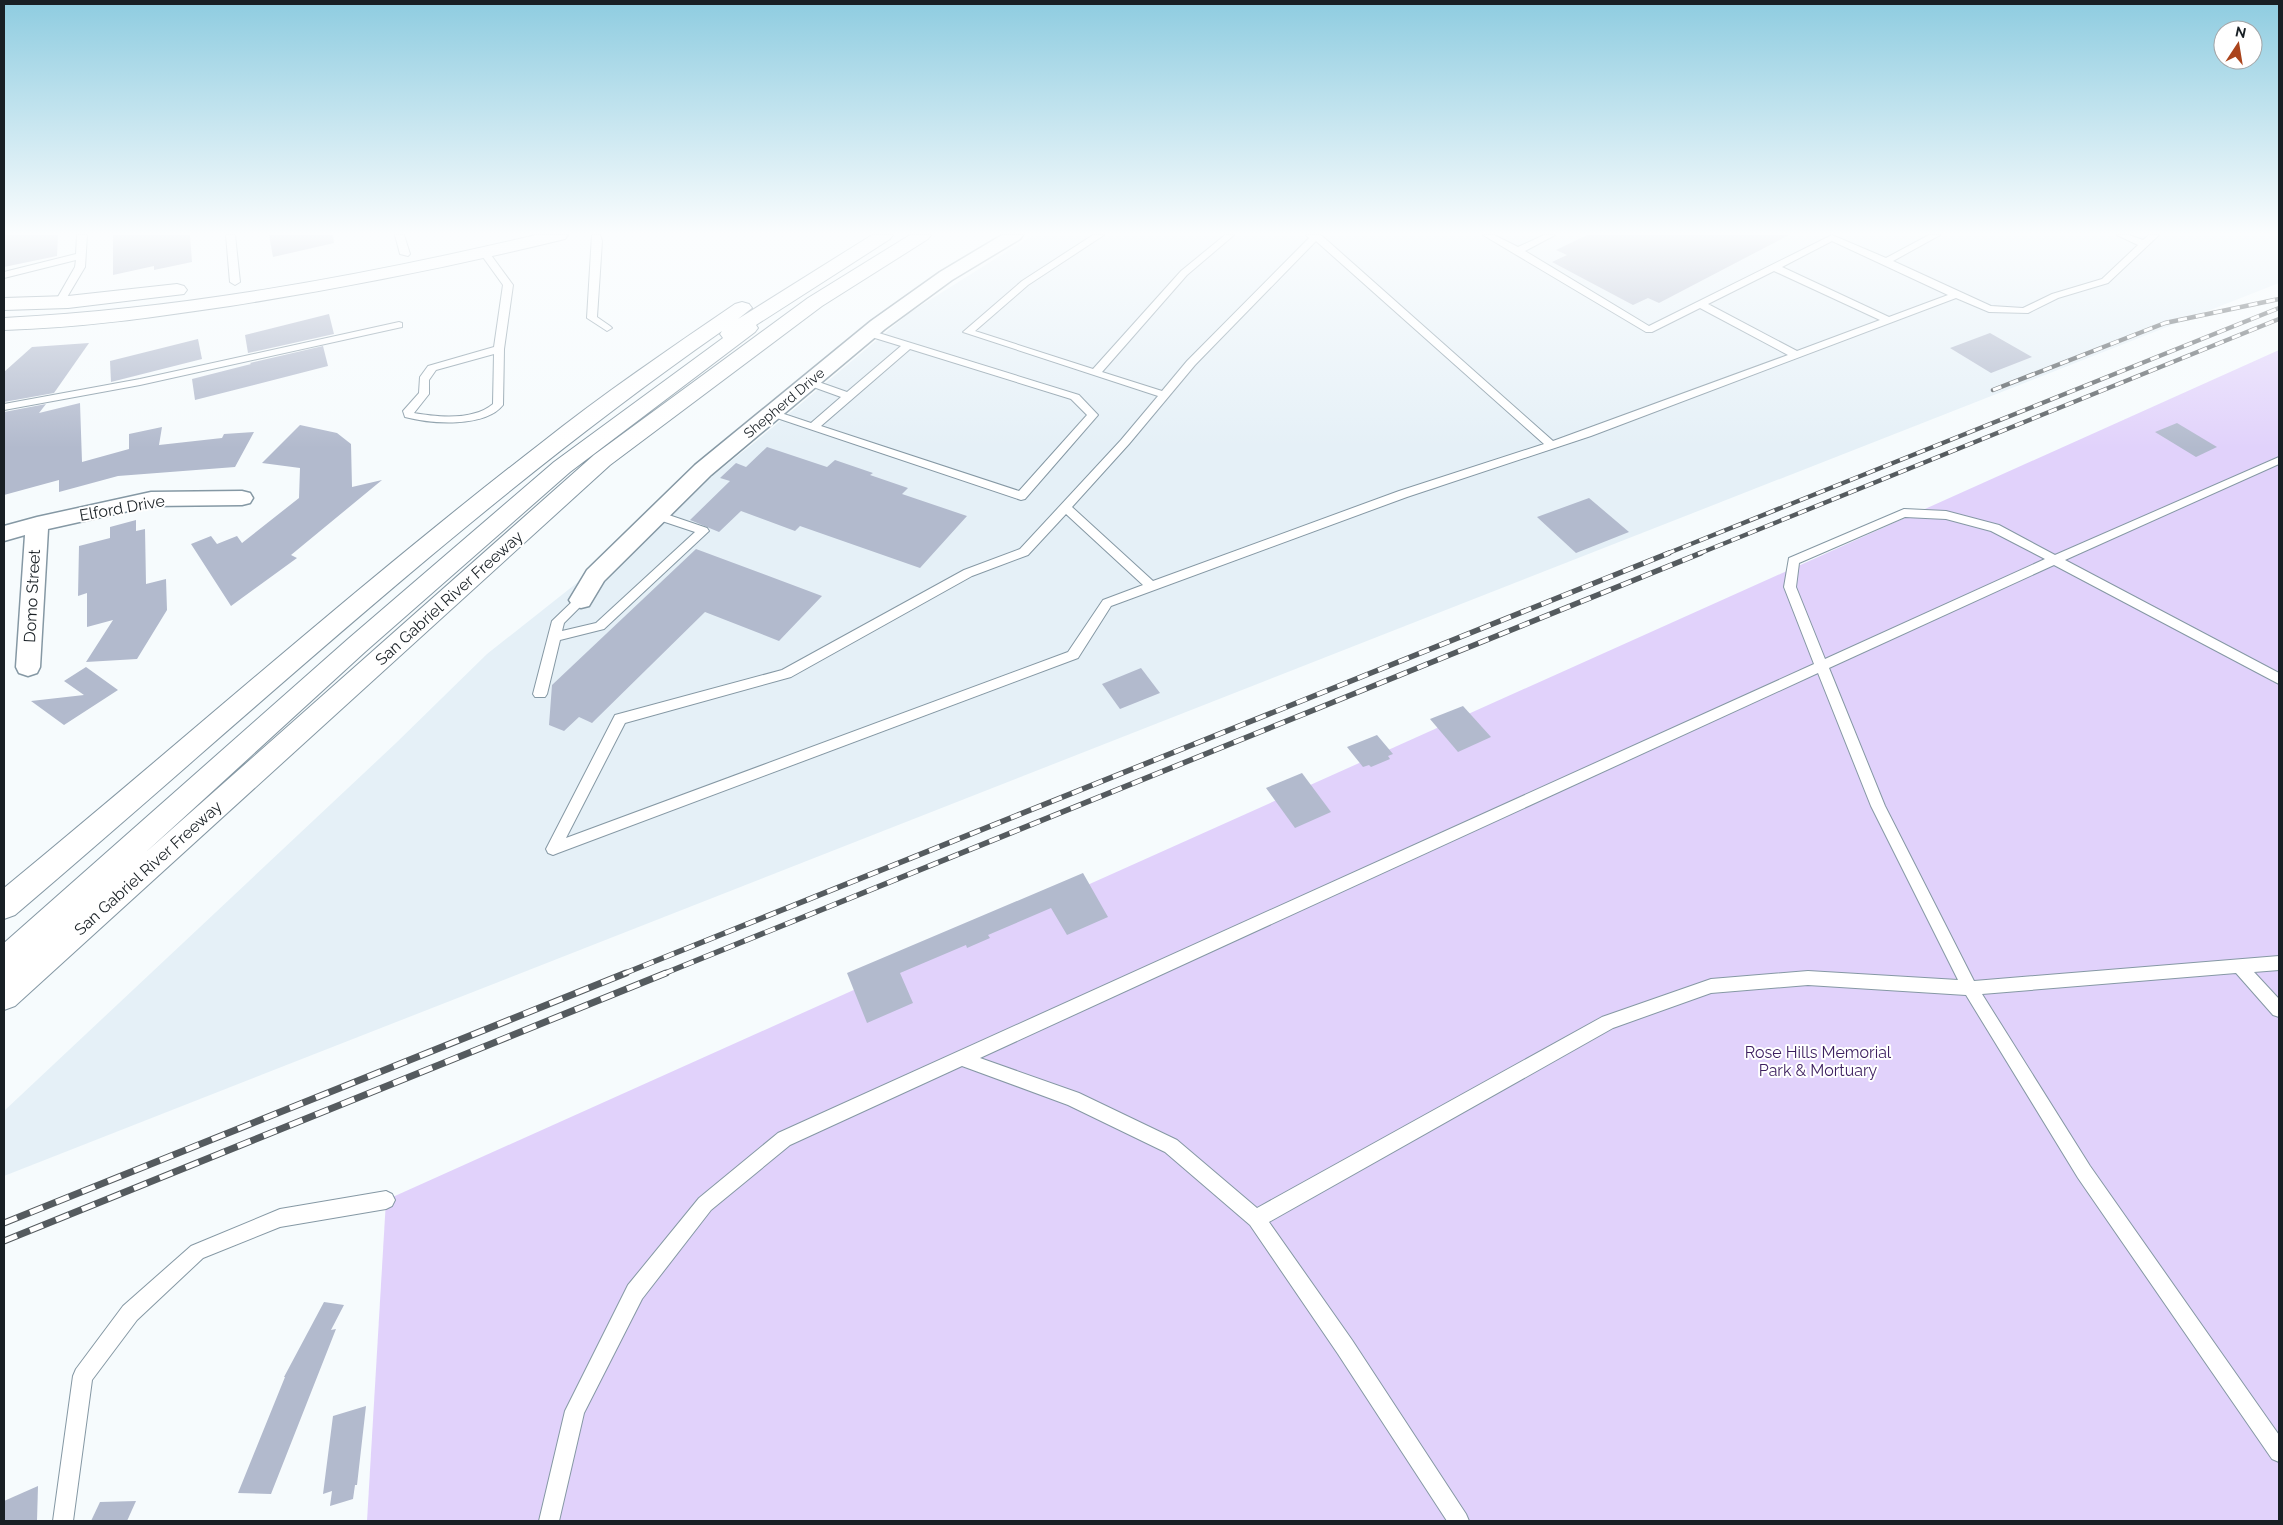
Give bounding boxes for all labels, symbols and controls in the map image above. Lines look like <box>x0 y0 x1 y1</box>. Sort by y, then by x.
north arrow <box>2213 20 2263 70</box>
text: N <box>2234 23 2248 41</box>
street label: Shepherd Drive <box>740 365 828 441</box>
street label: Elford Drive <box>78 491 166 525</box>
street label: San Gabriel River Freeway <box>371 527 527 669</box>
street label: Domo Street <box>20 548 44 643</box>
street label: San Gabriel River Freeway <box>70 797 226 939</box>
park label: Rose Hills Memorial Park & Mortuary <box>1745 1043 1892 1080</box>

